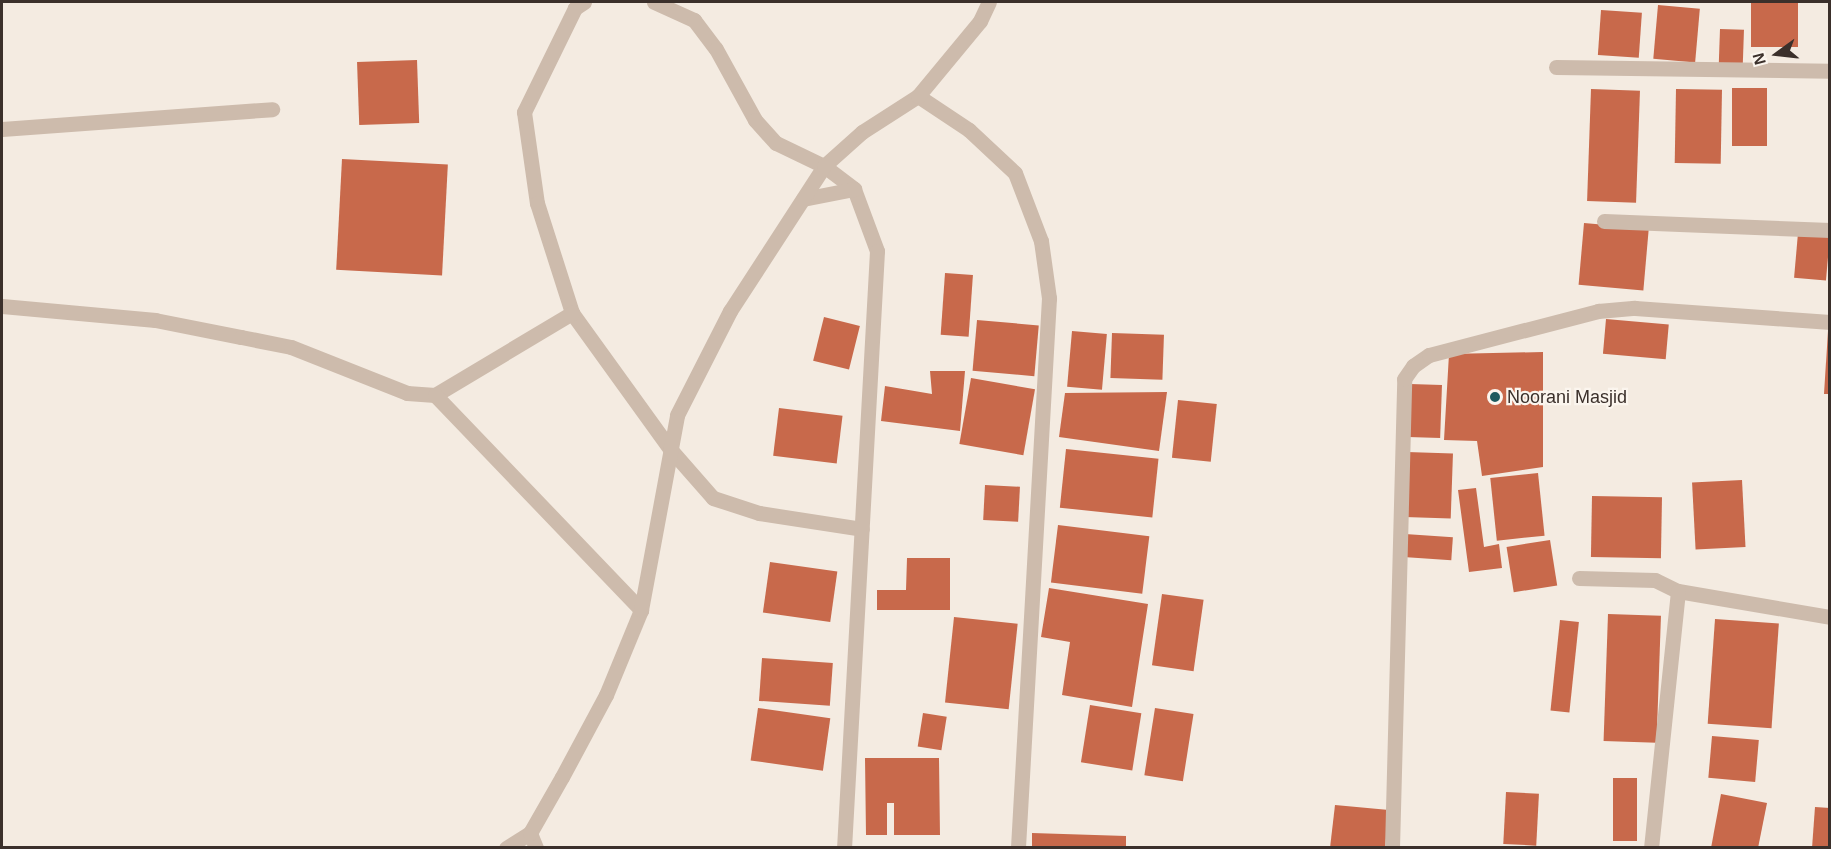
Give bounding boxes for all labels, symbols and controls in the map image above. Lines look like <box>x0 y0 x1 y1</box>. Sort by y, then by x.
north arrow <box>1747 24 1807 84</box>
text: N <box>1749 51 1769 67</box>
place label: Noorani Masjid <box>1507 386 1627 408</box>
marker: Noorani Masjid <box>1488 390 1502 404</box>

